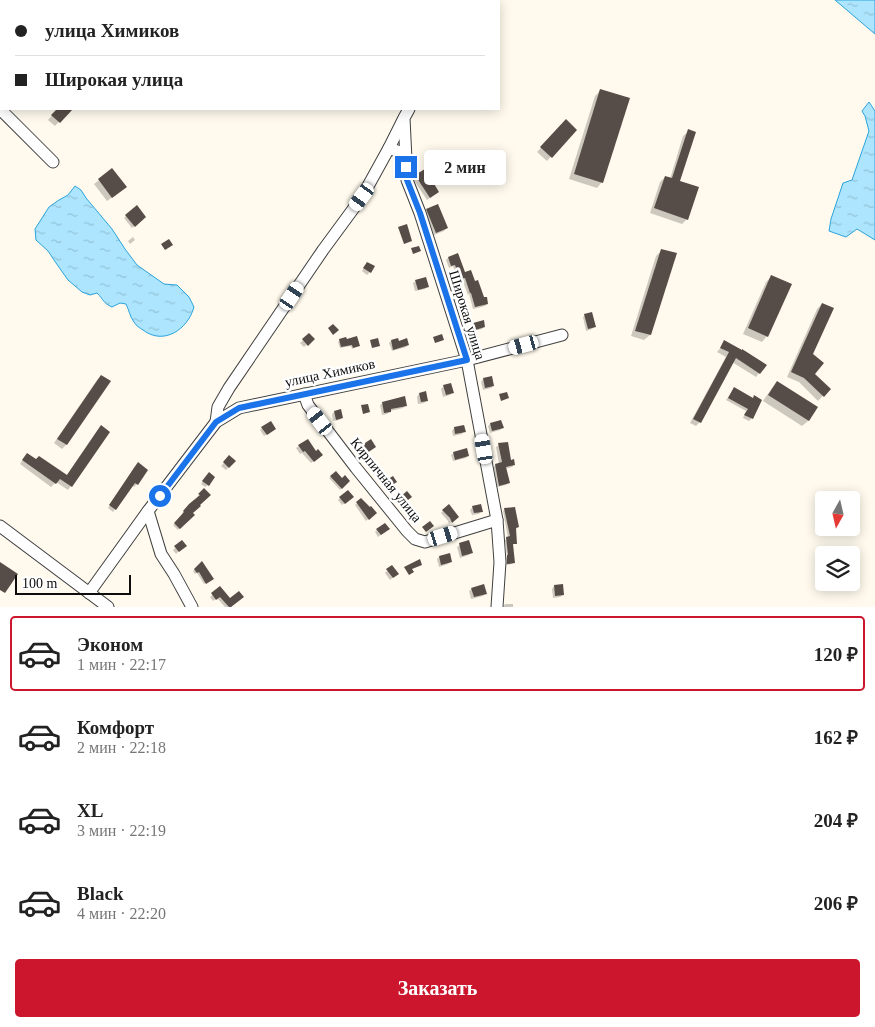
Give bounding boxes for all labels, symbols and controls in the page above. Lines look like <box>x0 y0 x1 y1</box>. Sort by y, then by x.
text: улица Химиков <box>45 20 179 41</box>
text: Широкая улица <box>45 69 183 90</box>
callout: 2 мин <box>424 150 506 184</box>
route end <box>395 156 417 178</box>
text: 2 мин <box>444 159 486 176</box>
car <box>347 180 376 214</box>
street label: Широкая улица <box>446 268 488 362</box>
car <box>277 279 306 313</box>
car <box>507 334 540 356</box>
street label: улица Химиков <box>284 356 377 390</box>
car <box>304 405 335 437</box>
car <box>474 433 493 465</box>
street label: Кирпичная улица <box>347 435 425 526</box>
route start <box>149 485 171 507</box>
north arrow <box>815 491 860 536</box>
map controls <box>815 491 860 591</box>
car <box>426 524 459 548</box>
button: layers <box>815 546 860 591</box>
scale bar <box>15 572 131 595</box>
text: 100 m <box>22 576 57 591</box>
icon: car <box>17 631 62 676</box>
text: Эконом <box>77 634 143 655</box>
text: 120 ₽ <box>814 644 858 665</box>
text: 1 мин · 22:17 <box>77 656 166 673</box>
icon: car <box>17 714 62 759</box>
text: Комфорт <box>77 717 154 738</box>
text: 162 ₽ <box>814 727 858 748</box>
text: 2 мин · 22:18 <box>77 739 166 756</box>
icon: car <box>17 797 62 842</box>
text: XL <box>77 800 103 821</box>
text: 204 ₽ <box>814 810 858 831</box>
text: 3 мин · 22:19 <box>77 822 166 839</box>
icon: car <box>17 880 62 925</box>
text: Black <box>77 883 123 904</box>
text: 206 ₽ <box>814 893 858 914</box>
text: 4 мин · 22:20 <box>77 905 166 922</box>
button: Заказать <box>15 959 860 1017</box>

